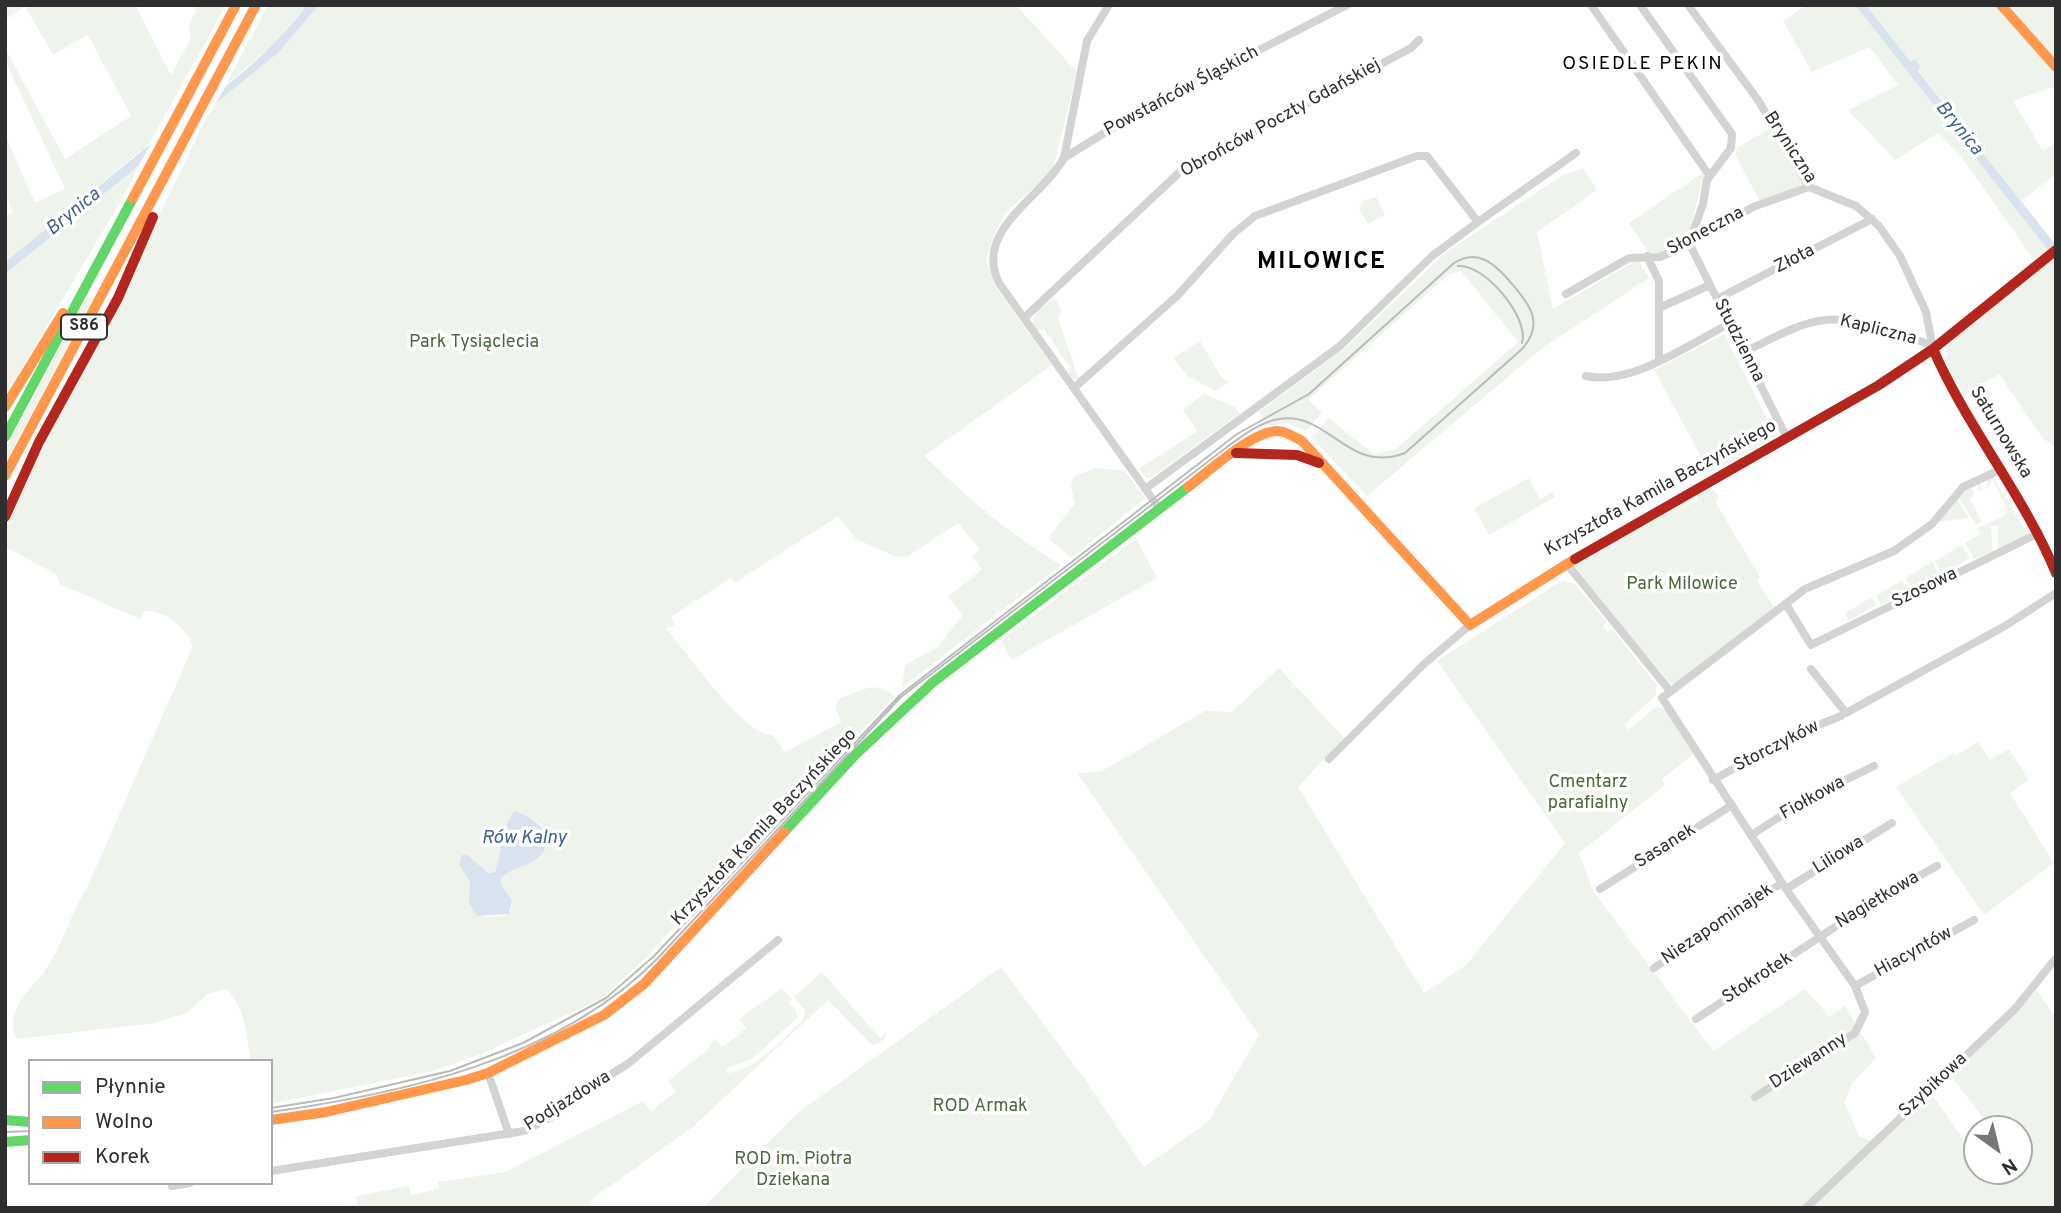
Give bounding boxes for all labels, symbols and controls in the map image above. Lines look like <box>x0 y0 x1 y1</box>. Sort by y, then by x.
street label: Powstańców Śląskich <box>1101 42 1263 142</box>
district label: OSIEDLE PEKIN <box>1564 54 1722 76</box>
street label: Obrońców Poczty Gdańskiej <box>1177 55 1385 183</box>
water label: Brynica <box>1929 97 1987 161</box>
street label: Bryniczna <box>1758 108 1820 188</box>
water label: Brynica <box>42 184 106 242</box>
street label: Słoneczna <box>1664 203 1748 261</box>
street label: Złota <box>1771 241 1819 279</box>
district label: MILOWICE <box>1258 249 1386 277</box>
street label: Studzienna <box>1708 296 1768 386</box>
street label: Kapliczna <box>1837 311 1919 351</box>
road number: S86 <box>61 314 107 340</box>
park label: Park Tysiąclecia <box>409 332 539 354</box>
street label: Saturnowska <box>1964 383 2036 483</box>
street label: Krzysztofa Kamila Baczyńskiego <box>1541 416 1781 562</box>
street label: Szosowa <box>1889 564 1961 614</box>
park label: Park Milowice <box>1626 574 1738 596</box>
street label: Storczyków <box>1731 716 1823 778</box>
street label: Krzysztofa Kamila Baczyńskiego <box>668 725 862 931</box>
park label: Cmentarz parafialny <box>1548 772 1628 814</box>
street label: Fiołkowa <box>1777 772 1849 826</box>
street label: Sasanek <box>1632 820 1700 874</box>
water label: Rów Kalny <box>481 828 567 850</box>
street label: Liliowa <box>1810 832 1868 880</box>
street label: Nagietkowa <box>1832 868 1924 934</box>
street label: Niezapominajek <box>1658 880 1778 970</box>
street label: Hiacyntów <box>1872 923 1956 983</box>
street label: Stokrotek <box>1719 948 1797 1010</box>
street label: Dziewanny <box>1766 1029 1852 1095</box>
street label: Szybikowa <box>1896 1049 1972 1123</box>
legend <box>28 1059 273 1185</box>
street label: Podjazdowa <box>521 1067 615 1137</box>
text: Płynnie <box>95 1074 166 1101</box>
park label: ROD Armak <box>932 1096 1028 1118</box>
text: Wolno <box>95 1109 153 1136</box>
north arrow <box>1963 1115 2033 1185</box>
text: Korek <box>95 1144 150 1171</box>
park label: ROD im. Piotra Dziekana <box>734 1149 852 1192</box>
text: N <box>1996 1152 2021 1180</box>

